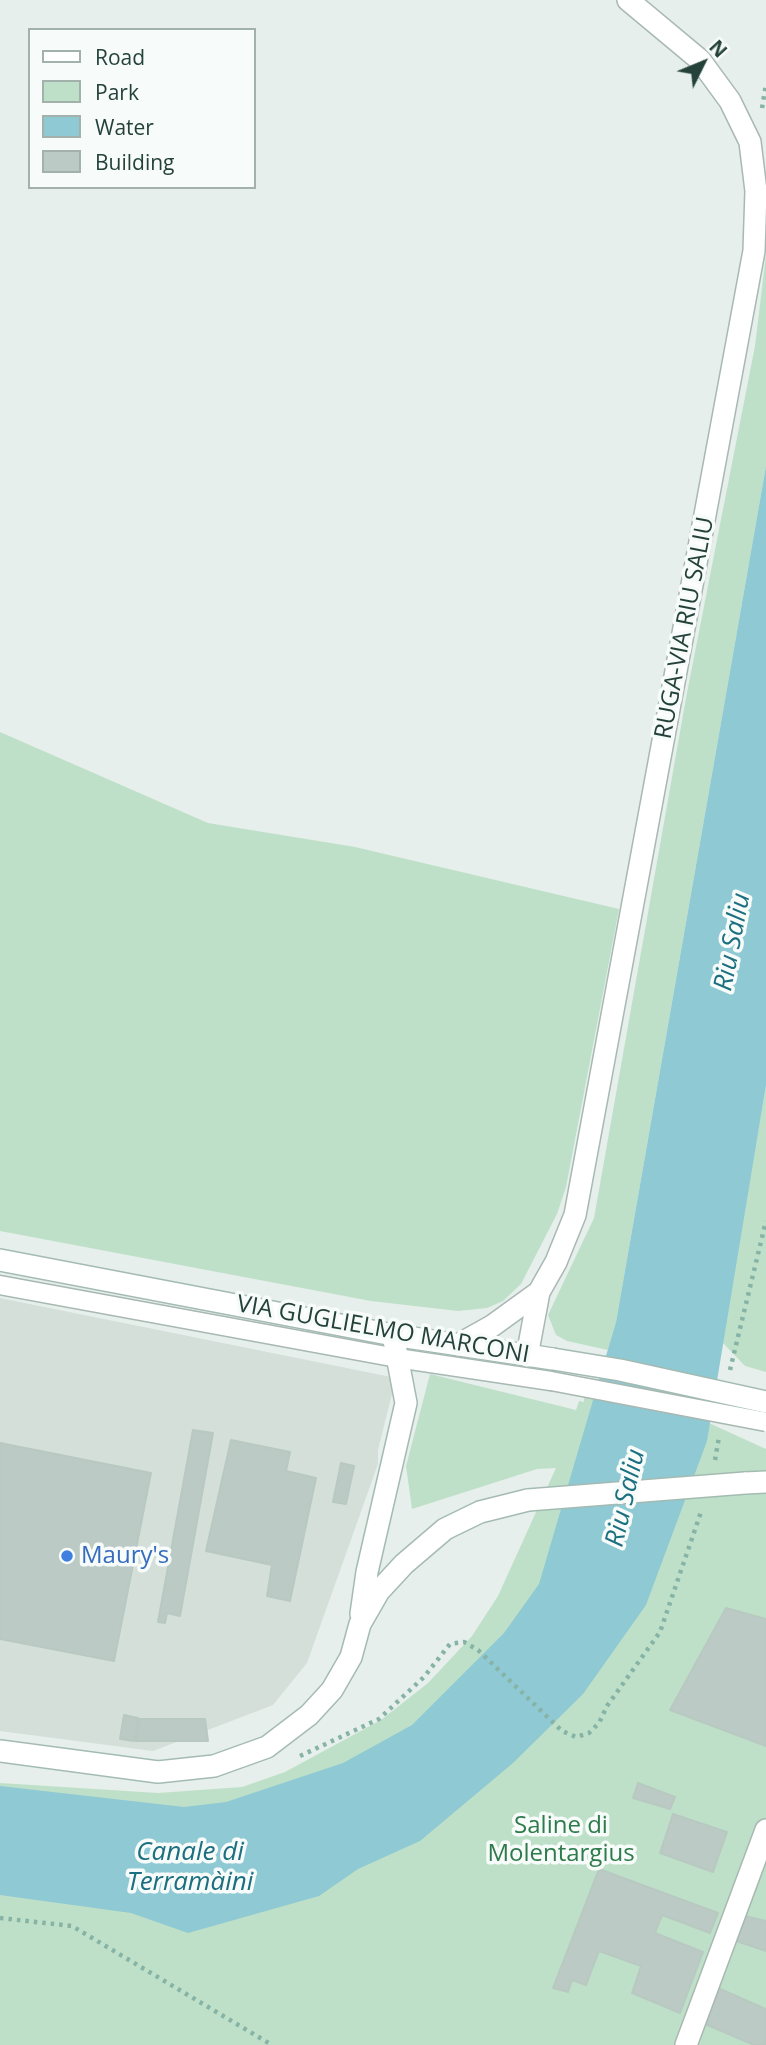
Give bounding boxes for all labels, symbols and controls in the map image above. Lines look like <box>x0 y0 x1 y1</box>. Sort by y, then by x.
legend <box>28 28 256 189</box>
north arrow <box>668 28 738 98</box>
text: N <box>704 34 733 63</box>
text: Road <box>95 43 145 71</box>
text: Park <box>95 78 139 106</box>
text: Water <box>95 113 154 141</box>
text: Building <box>95 148 174 176</box>
street label: RUGA-VIA RIU SALIU <box>649 515 721 741</box>
water label: Riu Saliu <box>708 890 758 994</box>
street label: VIA GUGLIELMO MARCONI <box>234 1290 532 1370</box>
water label: Riu Saliu <box>600 1446 652 1550</box>
place label: Maury's <box>81 1542 169 1570</box>
marker: Maury's <box>59 1548 75 1564</box>
park label: Saline di Molentargius <box>487 1812 635 1868</box>
water label: Canale di Terramàini <box>127 1837 253 1898</box>

